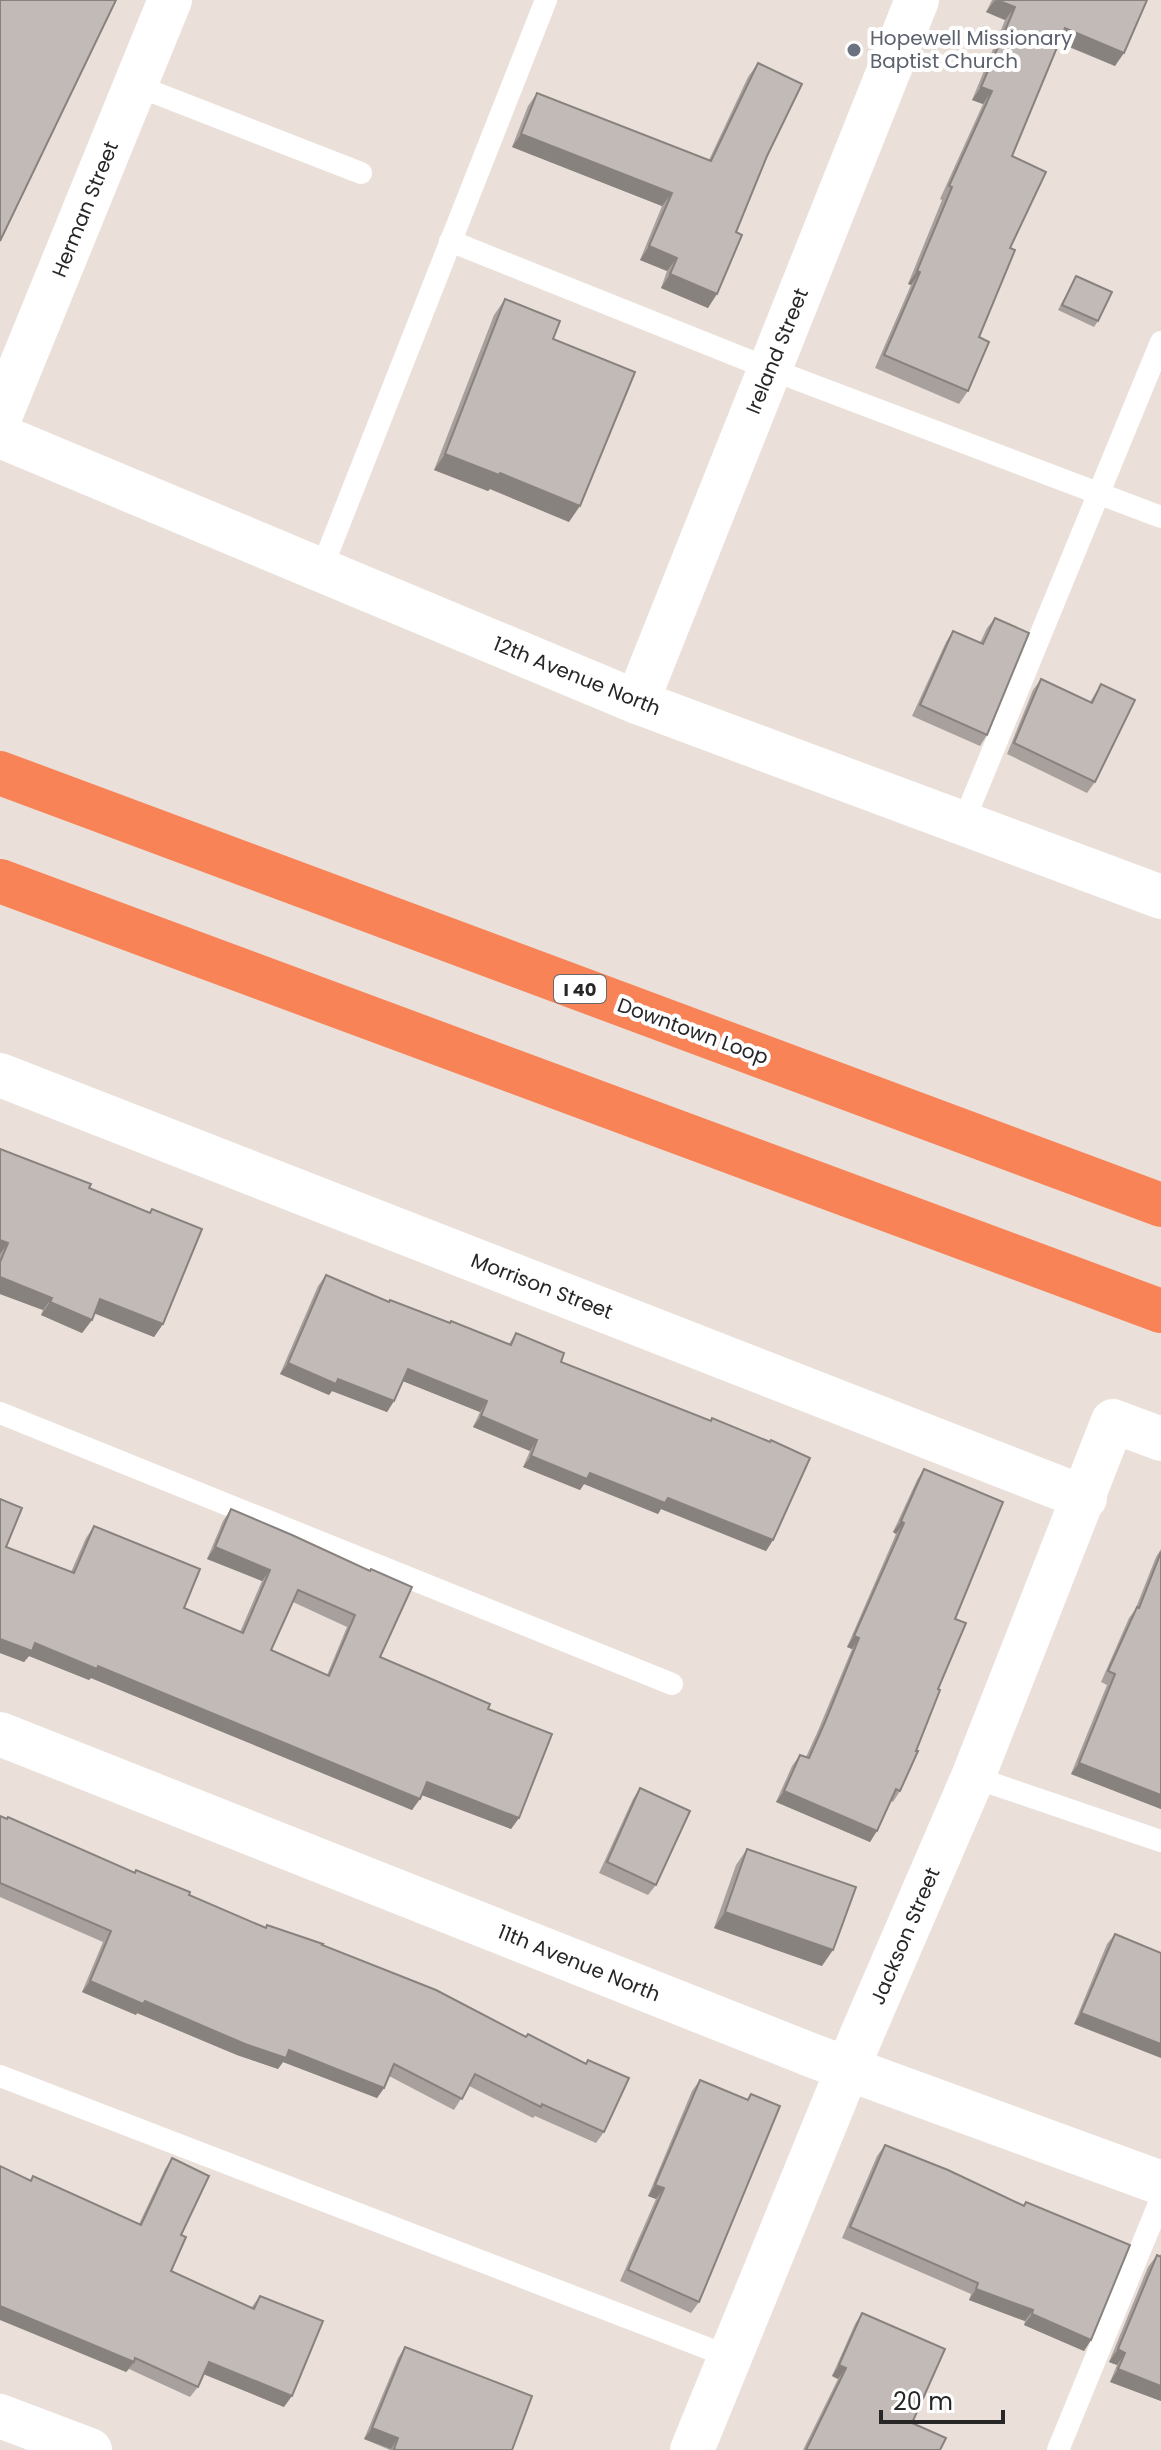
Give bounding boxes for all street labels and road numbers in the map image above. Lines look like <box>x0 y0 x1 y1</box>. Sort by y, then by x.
street label: Herman Street <box>45 137 125 281</box>
street label: Ireland Street <box>739 284 815 418</box>
street label: 12th Avenue North <box>489 630 665 722</box>
road number: I 40 <box>554 975 606 1003</box>
street label: Downtown Loop <box>614 991 772 1071</box>
street label: Morrison Street <box>467 1246 617 1326</box>
street label: Jackson Street <box>863 1863 947 2009</box>
street label: 11th Avenue North <box>494 1918 664 2008</box>

